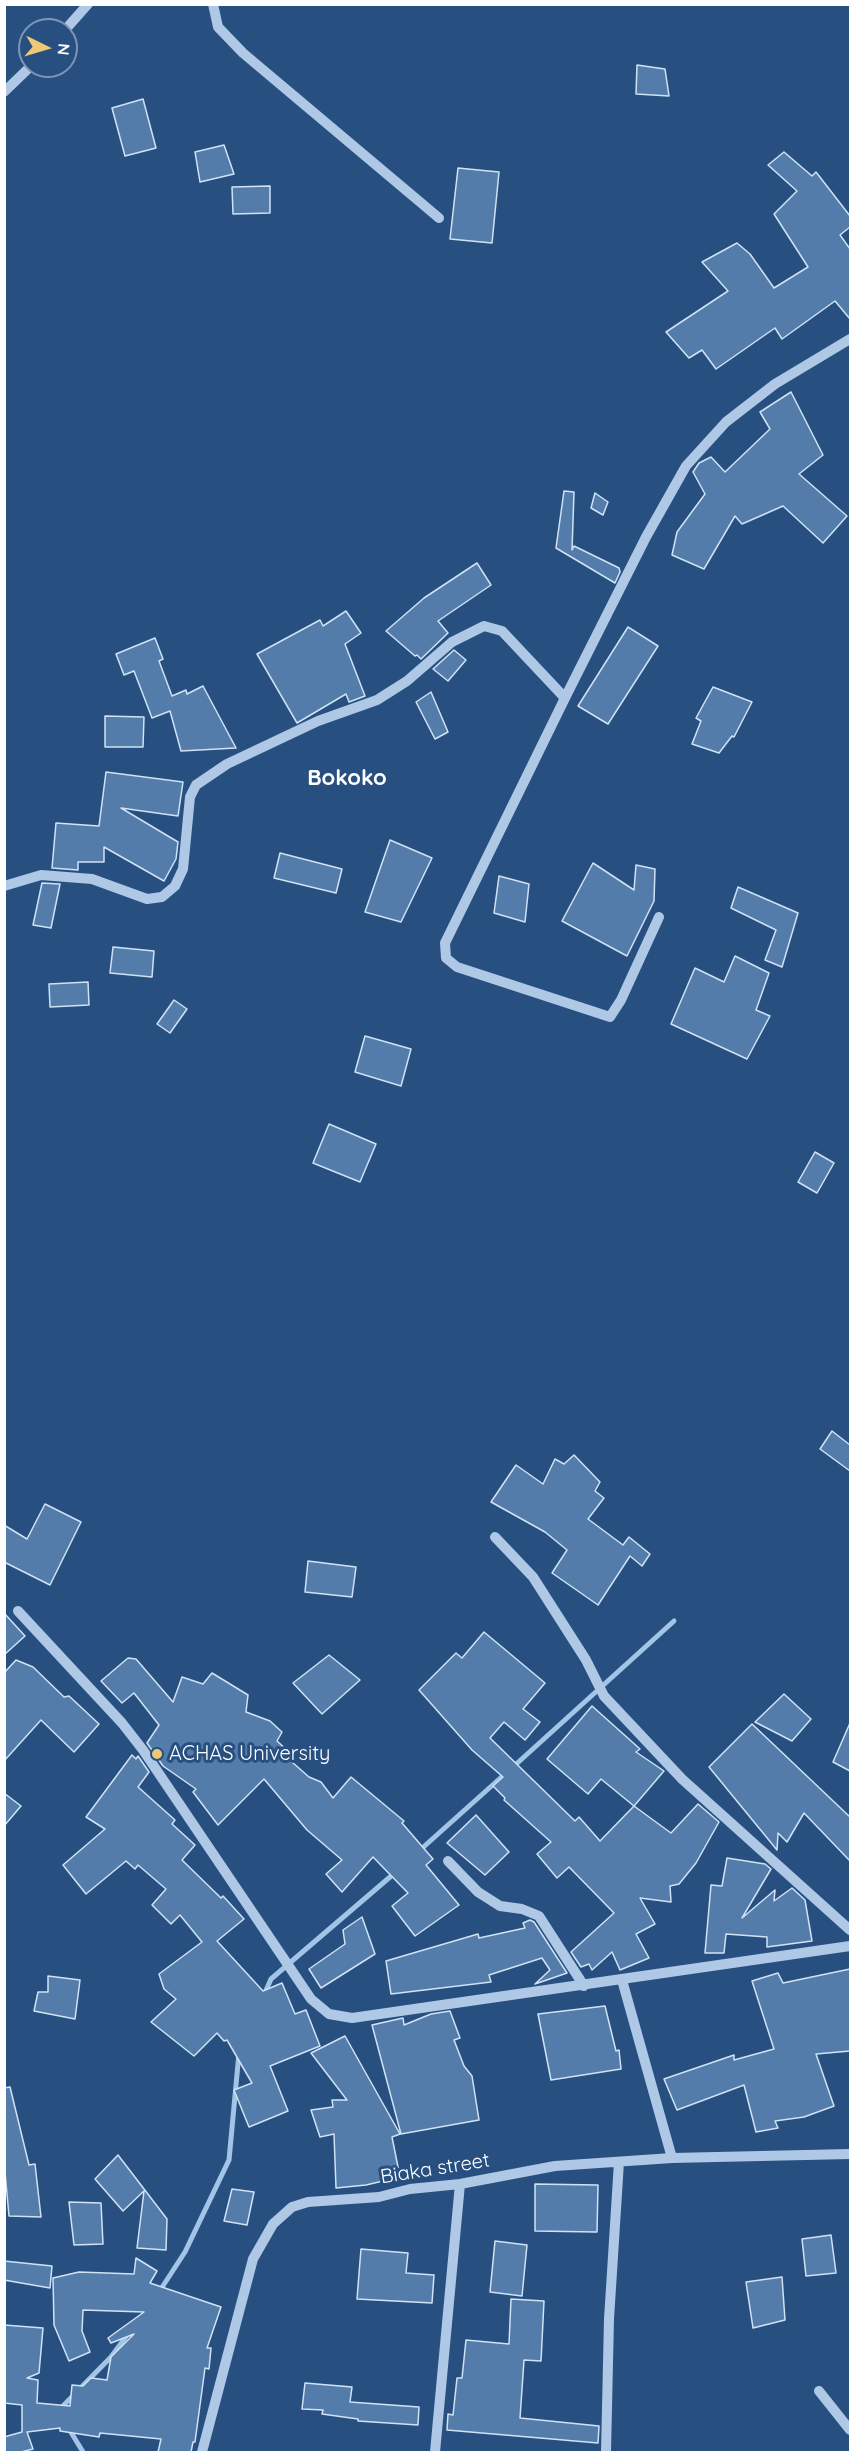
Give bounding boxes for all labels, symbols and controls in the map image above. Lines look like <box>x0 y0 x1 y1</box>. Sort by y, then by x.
north arrow <box>18 18 78 78</box>
text: N <box>53 43 74 56</box>
district label: Bokoko <box>307 765 387 791</box>
place label: ACHAS University <box>169 1742 330 1766</box>
marker: ACHAS University <box>150 1747 164 1761</box>
street label: Biaka street <box>379 2149 491 2189</box>

